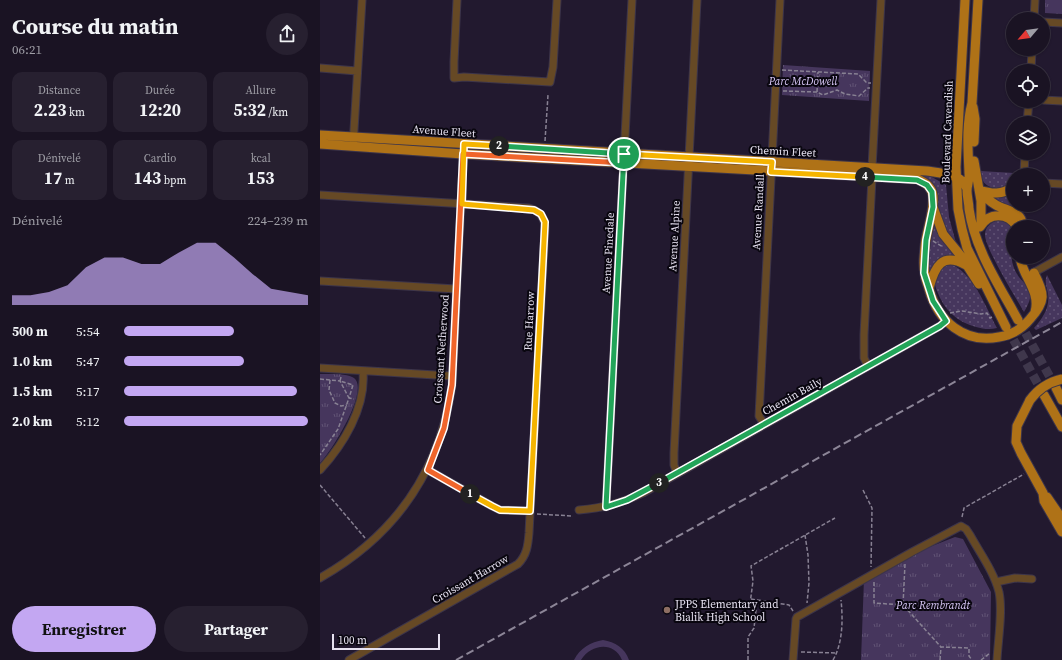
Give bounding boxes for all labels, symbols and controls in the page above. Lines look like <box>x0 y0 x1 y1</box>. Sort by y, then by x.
text: Course du matin <box>12 11 179 41</box>
north arrow <box>1006 12 1050 56</box>
map controls <box>1006 12 1050 264</box>
button: share <box>266 13 308 55</box>
text: 06:21 <box>12 41 42 58</box>
button: locate <box>1006 64 1050 108</box>
park label: Parc McDowell <box>768 74 838 89</box>
street label: Boulevard Cavendish <box>938 80 957 184</box>
text: Distance <box>38 83 81 98</box>
text: Durée <box>145 83 175 98</box>
text: Allure <box>245 83 276 98</box>
text: 2.23 <box>34 98 66 122</box>
text: 12:20 <box>139 98 181 122</box>
text: 5:32 <box>233 98 266 122</box>
text: km <box>66 105 85 120</box>
text: /km <box>266 105 288 120</box>
button: layers <box>1006 116 1050 160</box>
street label: Avenue Fleet <box>412 122 476 141</box>
pin: 2 <box>489 136 509 156</box>
pin <box>607 137 641 171</box>
text: 2 <box>496 138 502 153</box>
street label: Chemin Fleet <box>750 142 817 161</box>
icon: arrive <box>613 143 635 165</box>
text: Dénivelé <box>38 151 81 166</box>
text: Cardio <box>144 151 176 166</box>
text: kcal <box>251 151 271 166</box>
text: 17 <box>44 166 62 190</box>
text: 143 <box>134 166 161 190</box>
text: 153 <box>247 166 274 190</box>
pin: 4 <box>855 167 875 187</box>
button: + <box>1006 168 1050 212</box>
text: 4 <box>862 169 868 184</box>
text: m <box>62 173 75 188</box>
text: bpm <box>161 173 186 188</box>
street label: Avenue Randall <box>749 174 768 251</box>
street label: Avenue Alpine <box>665 200 684 272</box>
text: Dénivelé <box>12 212 63 229</box>
text: 224–239 m <box>248 212 308 229</box>
street label: Avenue Pinedale <box>599 212 618 294</box>
button: − <box>1006 220 1050 264</box>
street label: Rue Harrow <box>520 291 539 351</box>
street label: Croissant Netherwood <box>430 293 453 404</box>
text: 500 m <box>12 323 48 340</box>
text: 5:54 <box>76 323 99 340</box>
text: 1.0 km <box>12 353 52 370</box>
text: 5:47 <box>76 353 99 370</box>
street label: Chemin Baily <box>760 374 825 419</box>
text: 1.5 km <box>12 383 52 400</box>
text: 5:17 <box>76 383 99 400</box>
text: 2.0 km <box>12 413 52 430</box>
text: 5:12 <box>76 413 99 430</box>
pin: 3 <box>649 473 669 493</box>
text: 3 <box>656 475 662 490</box>
pin: 1 <box>460 484 480 504</box>
text: 1 <box>467 486 473 501</box>
street label: Croissant Harrow <box>429 551 512 607</box>
place label: JPPS Elementary and Bialik High School <box>674 597 779 625</box>
park label: Parc Rembrandt <box>895 598 970 613</box>
marker: JPPS Elementary and Bialik High School <box>662 605 672 615</box>
button: Enregistrer <box>12 606 156 652</box>
button: Partager <box>164 606 308 652</box>
scale bar <box>332 632 440 651</box>
text: 100 m <box>338 633 367 648</box>

